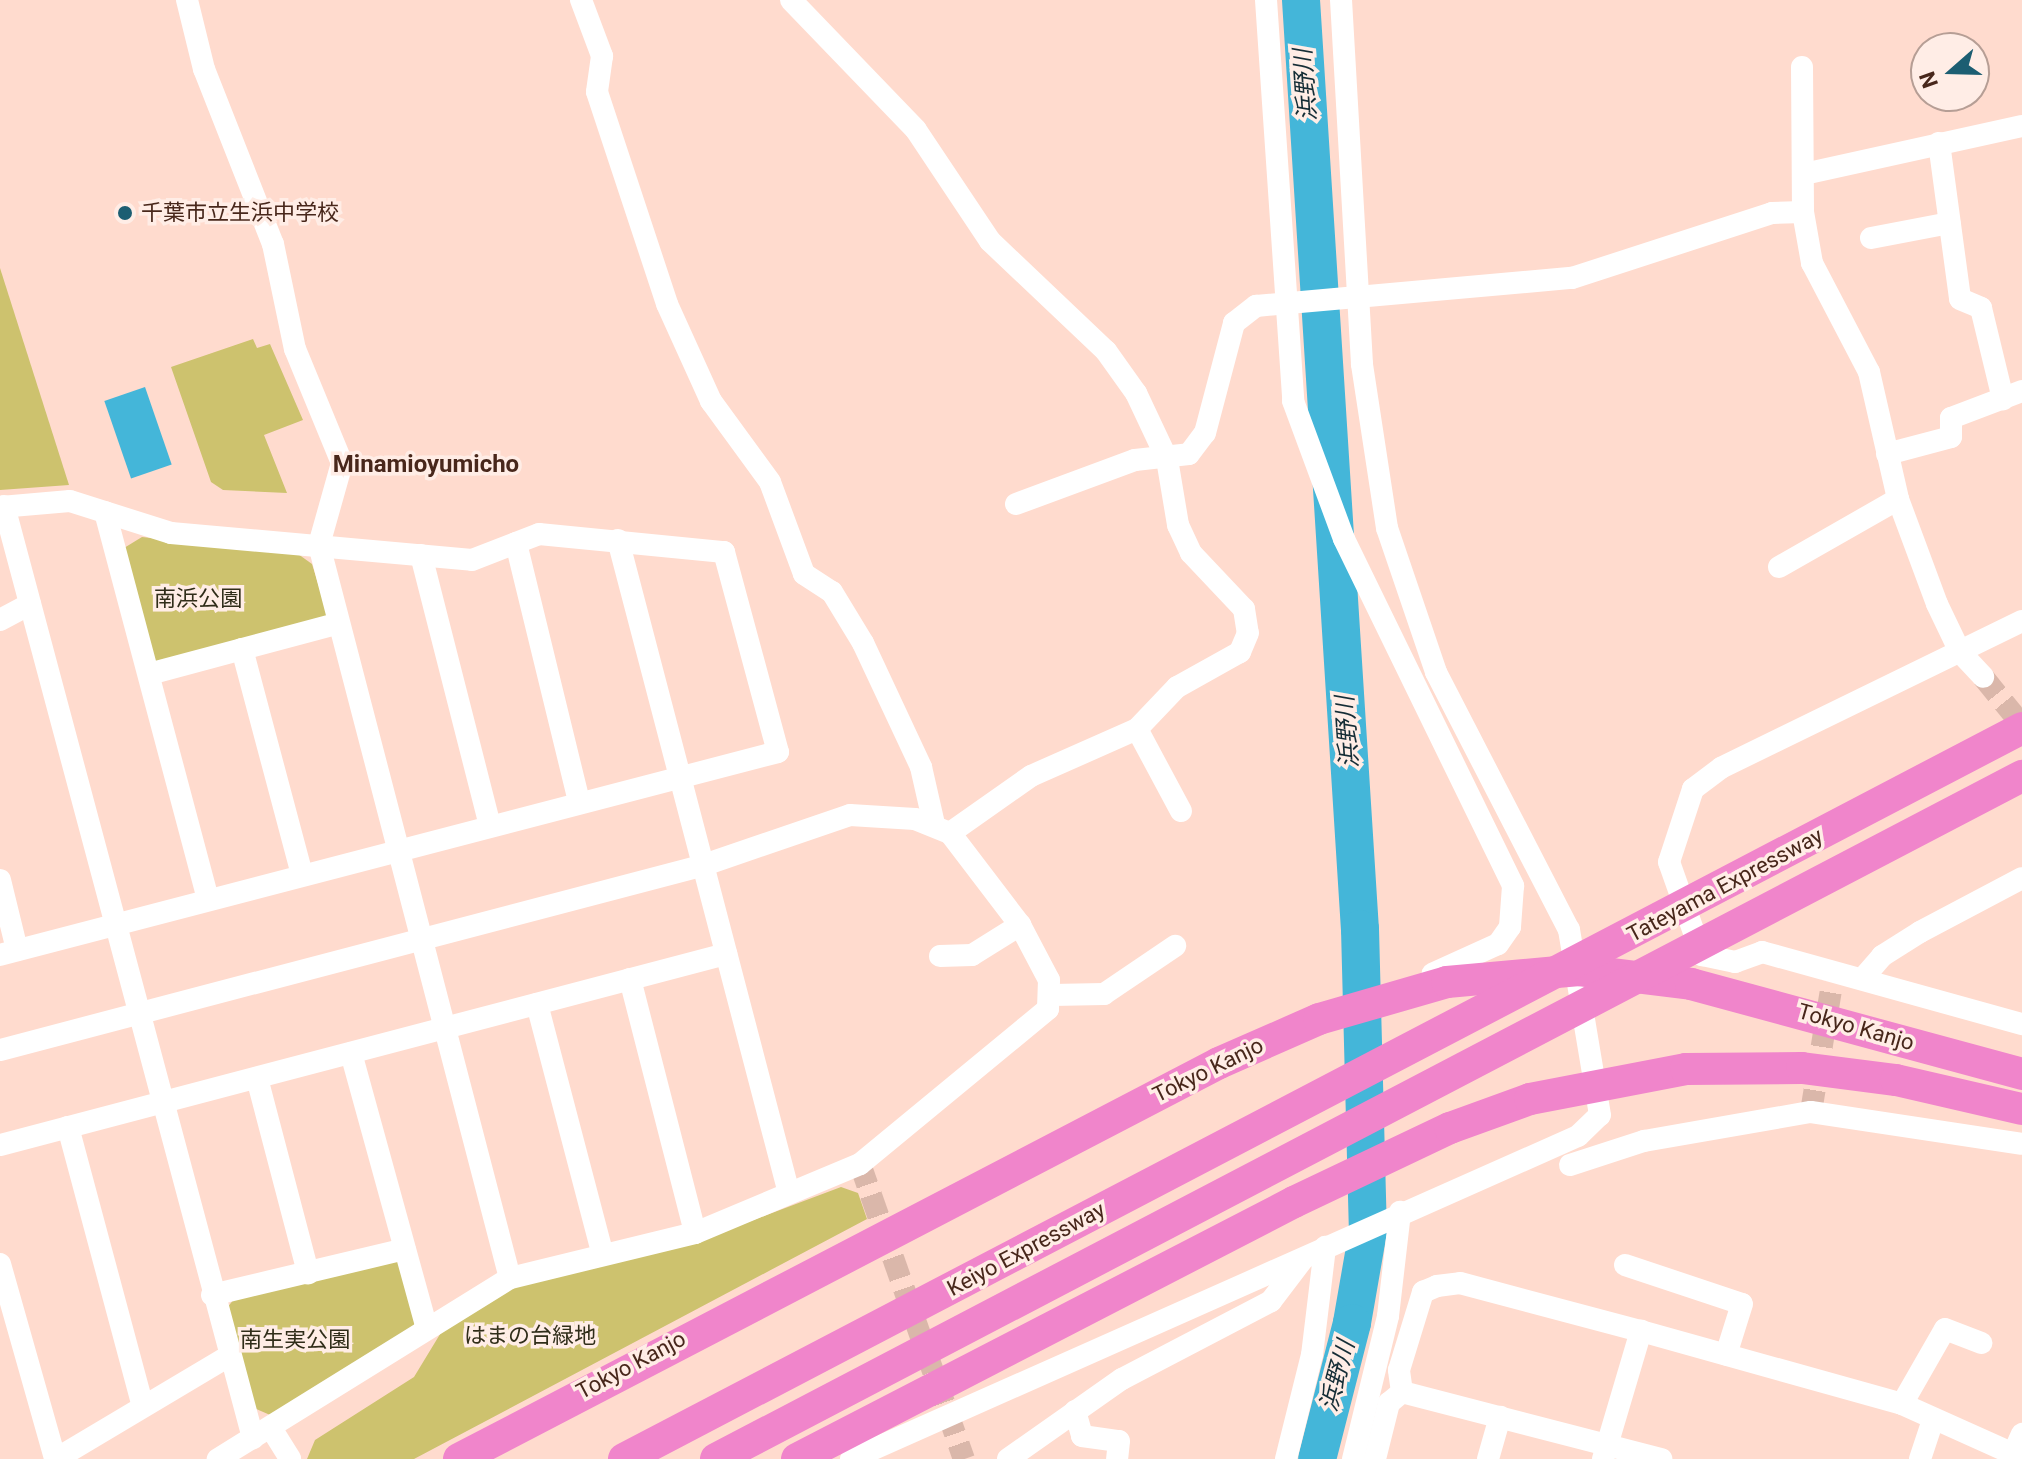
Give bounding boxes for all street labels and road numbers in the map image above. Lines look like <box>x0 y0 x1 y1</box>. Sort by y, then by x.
street label: Tateyama Expressway <box>1623 822 1827 948</box>
street label: Tokyo Kanjo <box>1795 998 1917 1056</box>
street label: Tokyo Kanjo <box>1148 1032 1268 1108</box>
street label: Keiyo Expressway <box>943 1196 1109 1302</box>
street label: Tokyo Kanjo <box>572 1325 690 1405</box>

